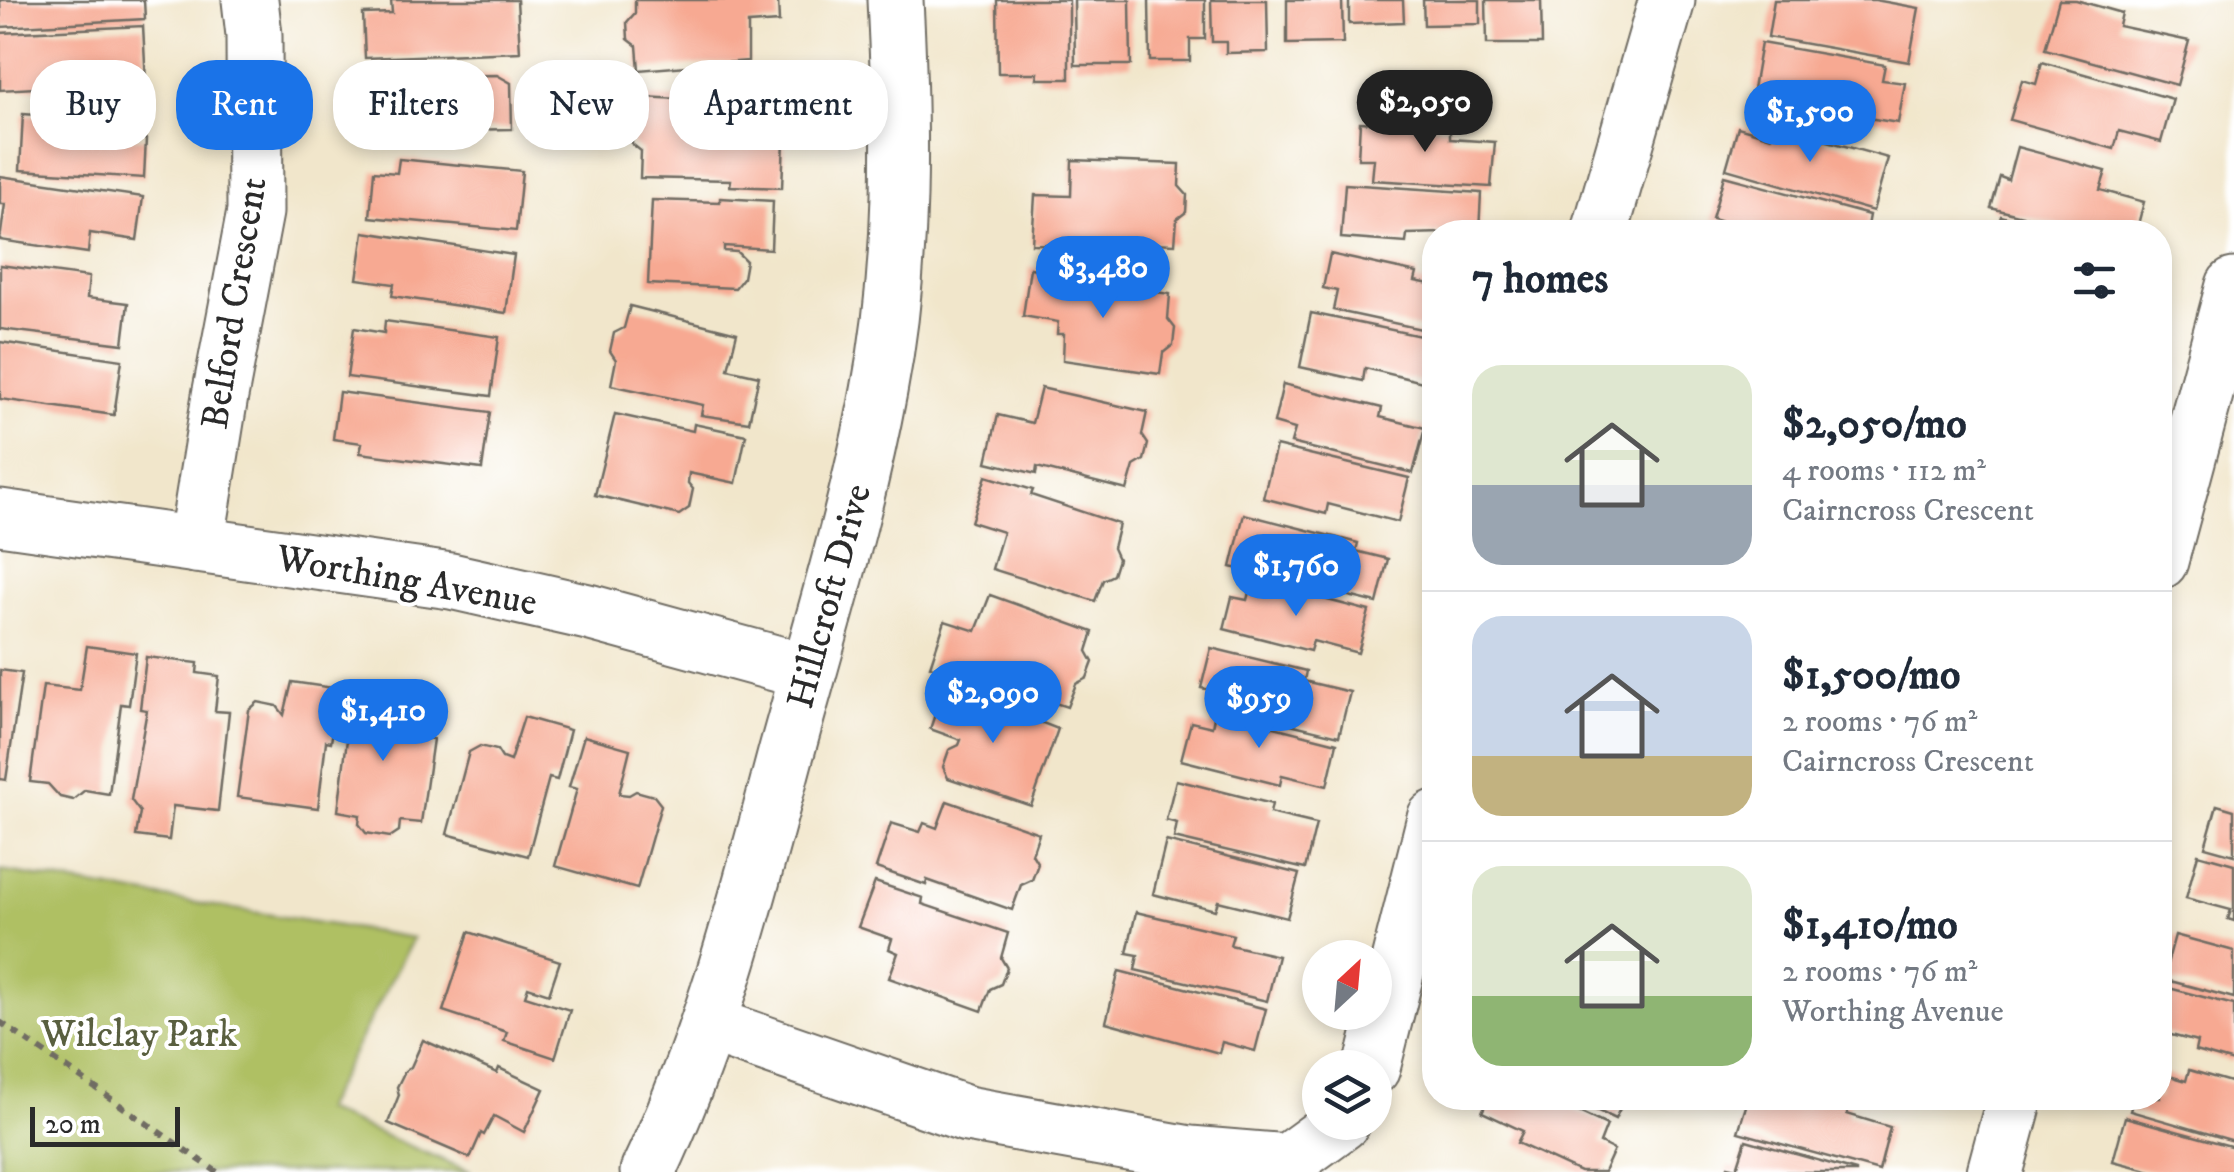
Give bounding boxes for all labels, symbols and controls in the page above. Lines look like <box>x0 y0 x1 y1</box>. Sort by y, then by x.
chip: Buy <box>30 60 156 150</box>
chip: Rent <box>176 60 313 150</box>
chip: Filters <box>333 60 494 150</box>
chip: New <box>514 60 649 150</box>
chip: Apartment <box>669 60 888 150</box>
pin: $2,050 <box>1344 70 1506 155</box>
pin: $1,500 <box>1729 80 1891 165</box>
text: $2,050 <box>1379 82 1471 122</box>
text: $1,500 <box>1766 92 1854 132</box>
street label: Belford Crescent <box>191 174 279 433</box>
pin: $3,480 <box>1022 236 1184 321</box>
text: $3,480 <box>1058 248 1148 288</box>
icon: filters <box>2067 253 2122 308</box>
text: 7 homes <box>1472 254 1608 306</box>
text: $2,050/mo <box>1782 399 1967 451</box>
icon: home <box>1552 405 1672 525</box>
text: 4 rooms · 112 m² <box>1782 451 1986 491</box>
street label: Hillcroft Drive <box>777 479 883 714</box>
text: Cairncross Crescent <box>1782 491 2034 531</box>
street label: Worthing Avenue <box>272 534 541 627</box>
pin: $1,760 <box>1215 534 1377 619</box>
text: $1,760 <box>1253 546 1339 586</box>
text: $1,500/mo <box>1782 650 1960 702</box>
icon: home <box>1552 656 1672 776</box>
pin: $2,090 <box>912 661 1074 746</box>
pin: $959 <box>1200 666 1318 751</box>
text: $2,090 <box>947 673 1039 713</box>
text: $959 <box>1226 678 1292 718</box>
pin: $1,410 <box>302 679 464 764</box>
text: $1,410 <box>340 691 426 731</box>
text: 2 rooms · 76 m² <box>1782 702 1977 742</box>
text: Cairncross Crescent <box>1782 742 2034 782</box>
text: $1,410/mo <box>1782 900 1958 952</box>
icon: home <box>1552 906 1672 1026</box>
north arrow <box>1302 940 1392 1030</box>
map controls <box>1302 940 1392 1140</box>
text: 2 rooms · 76 m² <box>1782 952 1977 992</box>
text: Worthing Avenue <box>1782 992 2004 1032</box>
park label: Wilclay Park <box>40 1011 238 1059</box>
button: layers <box>1302 1050 1392 1140</box>
scale bar <box>30 1102 180 1146</box>
text: 20 m <box>45 1107 101 1142</box>

